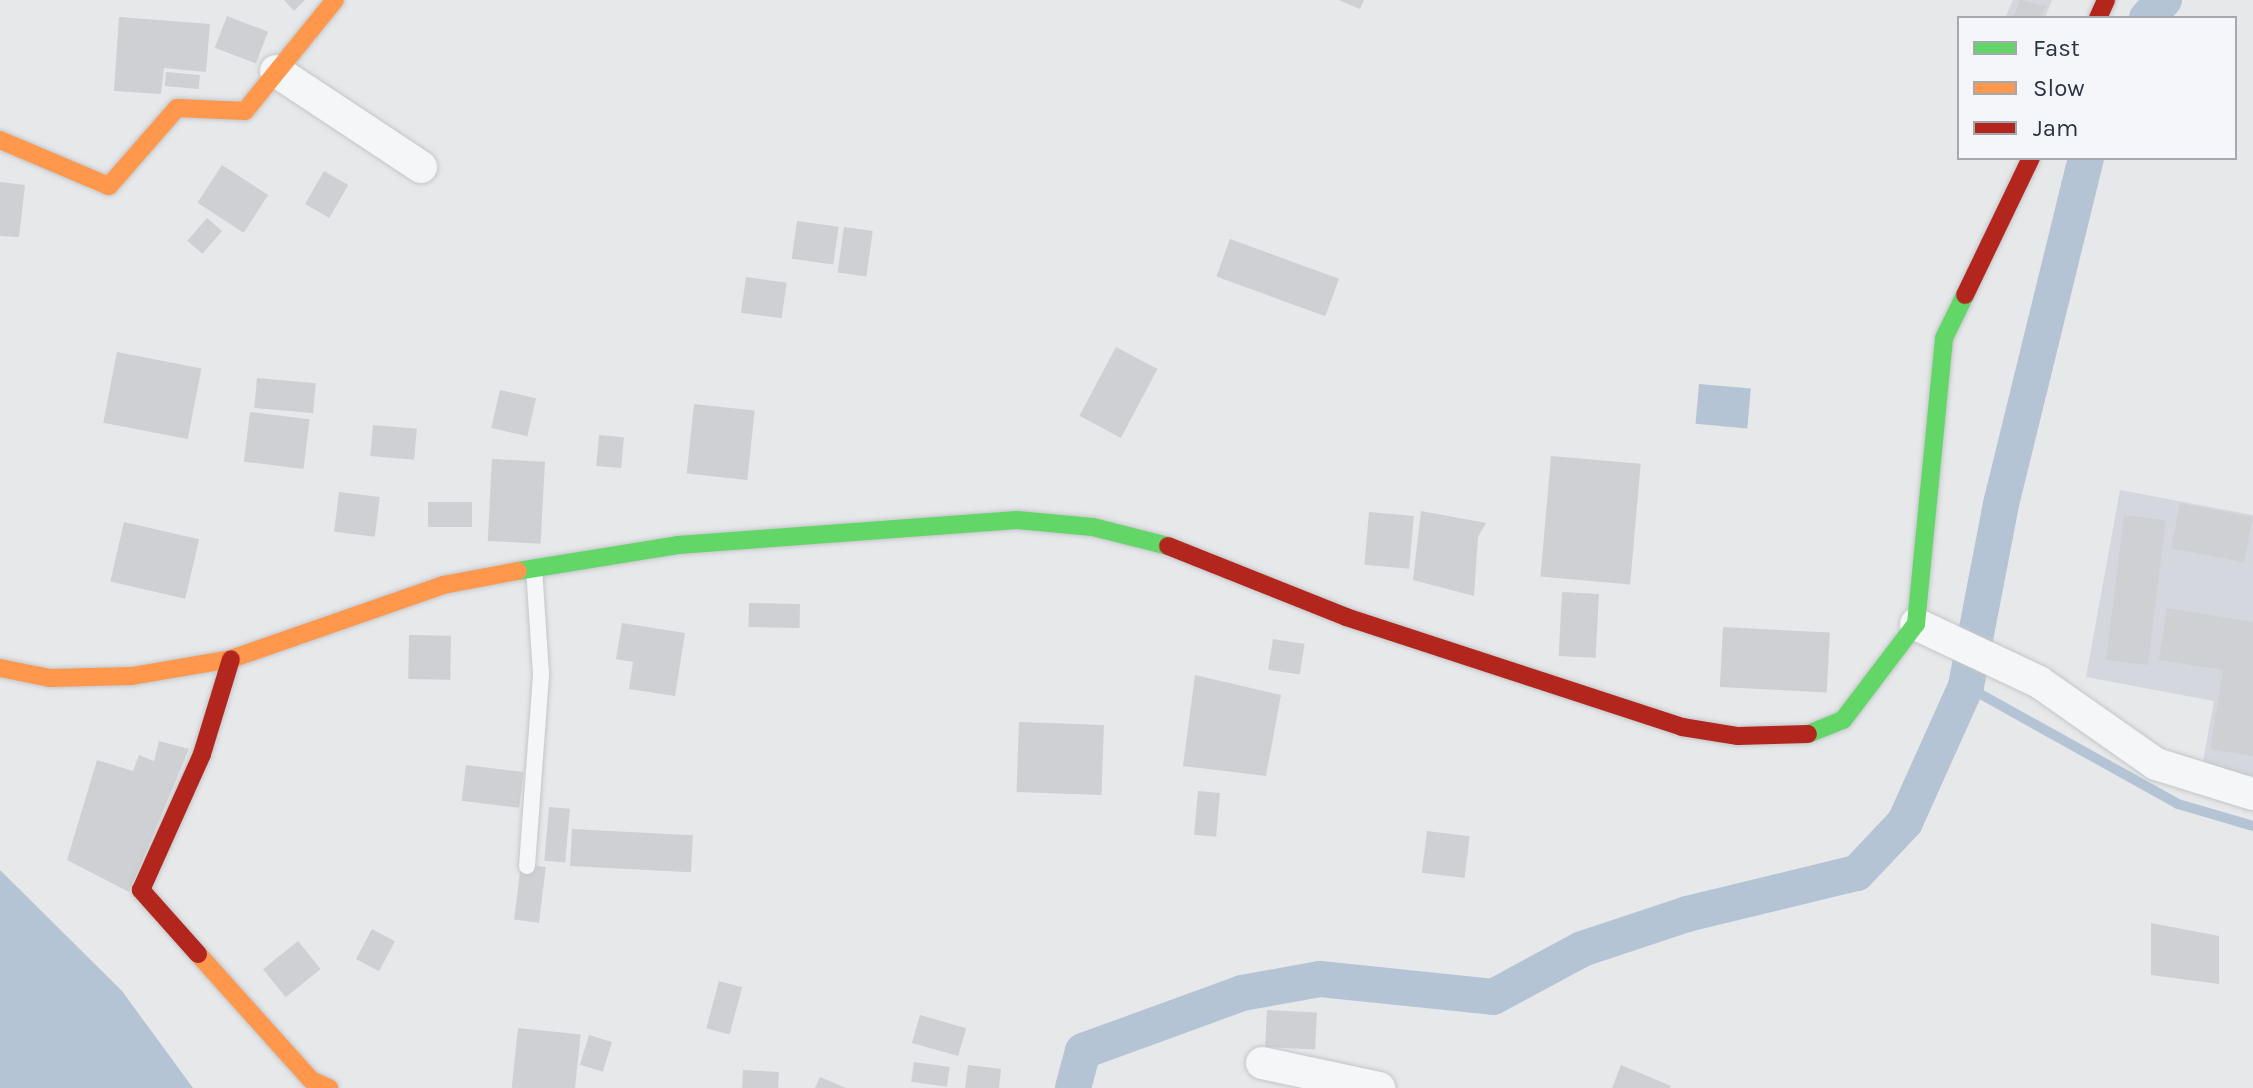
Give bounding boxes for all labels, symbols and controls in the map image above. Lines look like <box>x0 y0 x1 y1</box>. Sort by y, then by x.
legend <box>1957 16 2237 160</box>
text: Fast <box>2033 34 2080 62</box>
text: Slow <box>2033 74 2085 102</box>
text: Jam <box>2033 114 2078 142</box>

